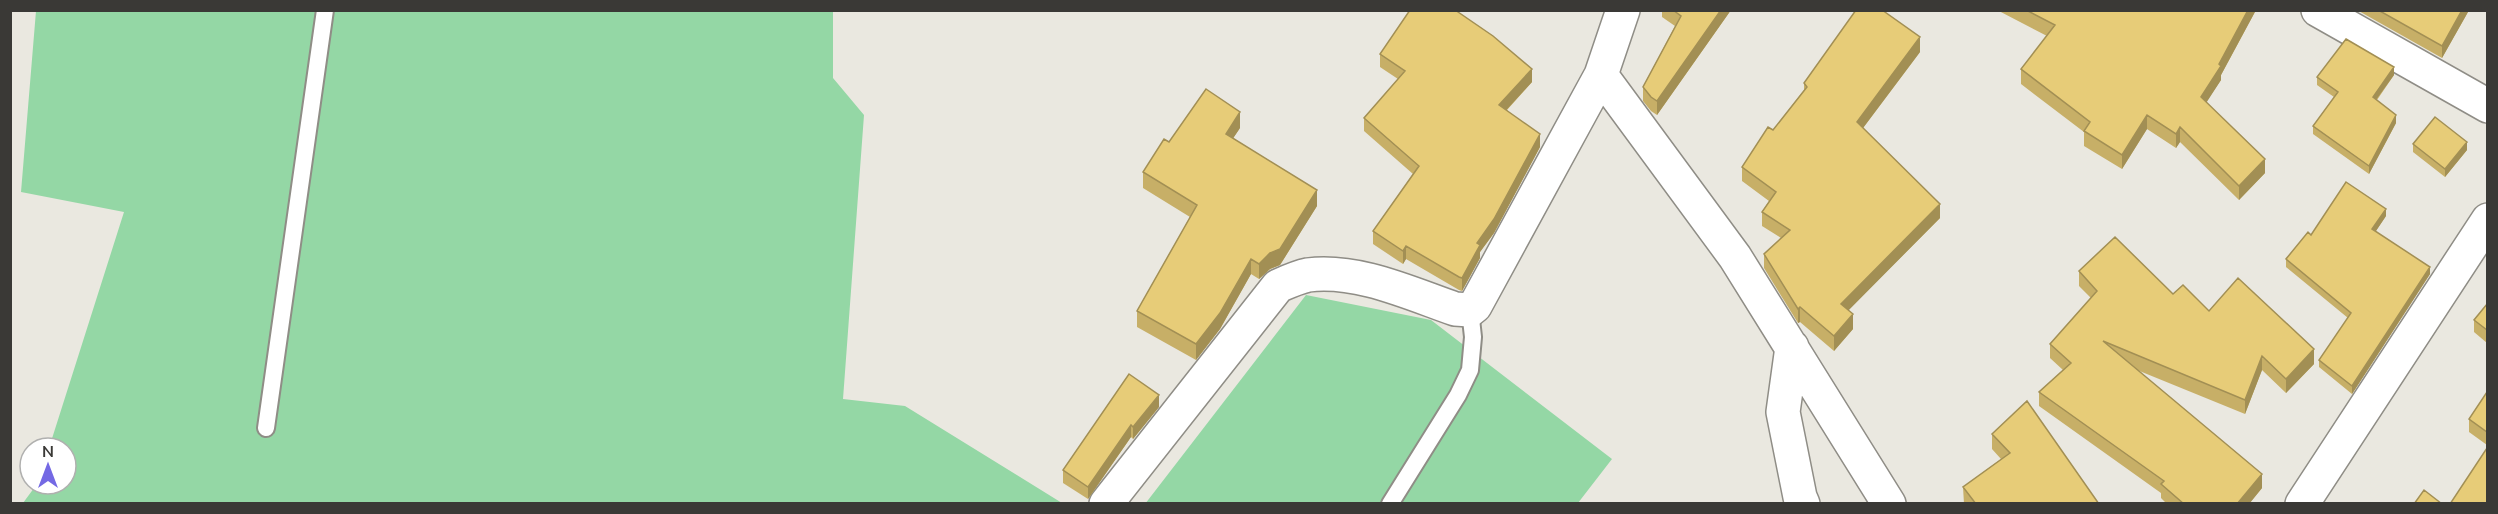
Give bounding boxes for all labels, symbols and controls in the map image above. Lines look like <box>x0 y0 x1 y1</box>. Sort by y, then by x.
north arrow <box>18 436 78 496</box>
text: N <box>42 441 54 463</box>

